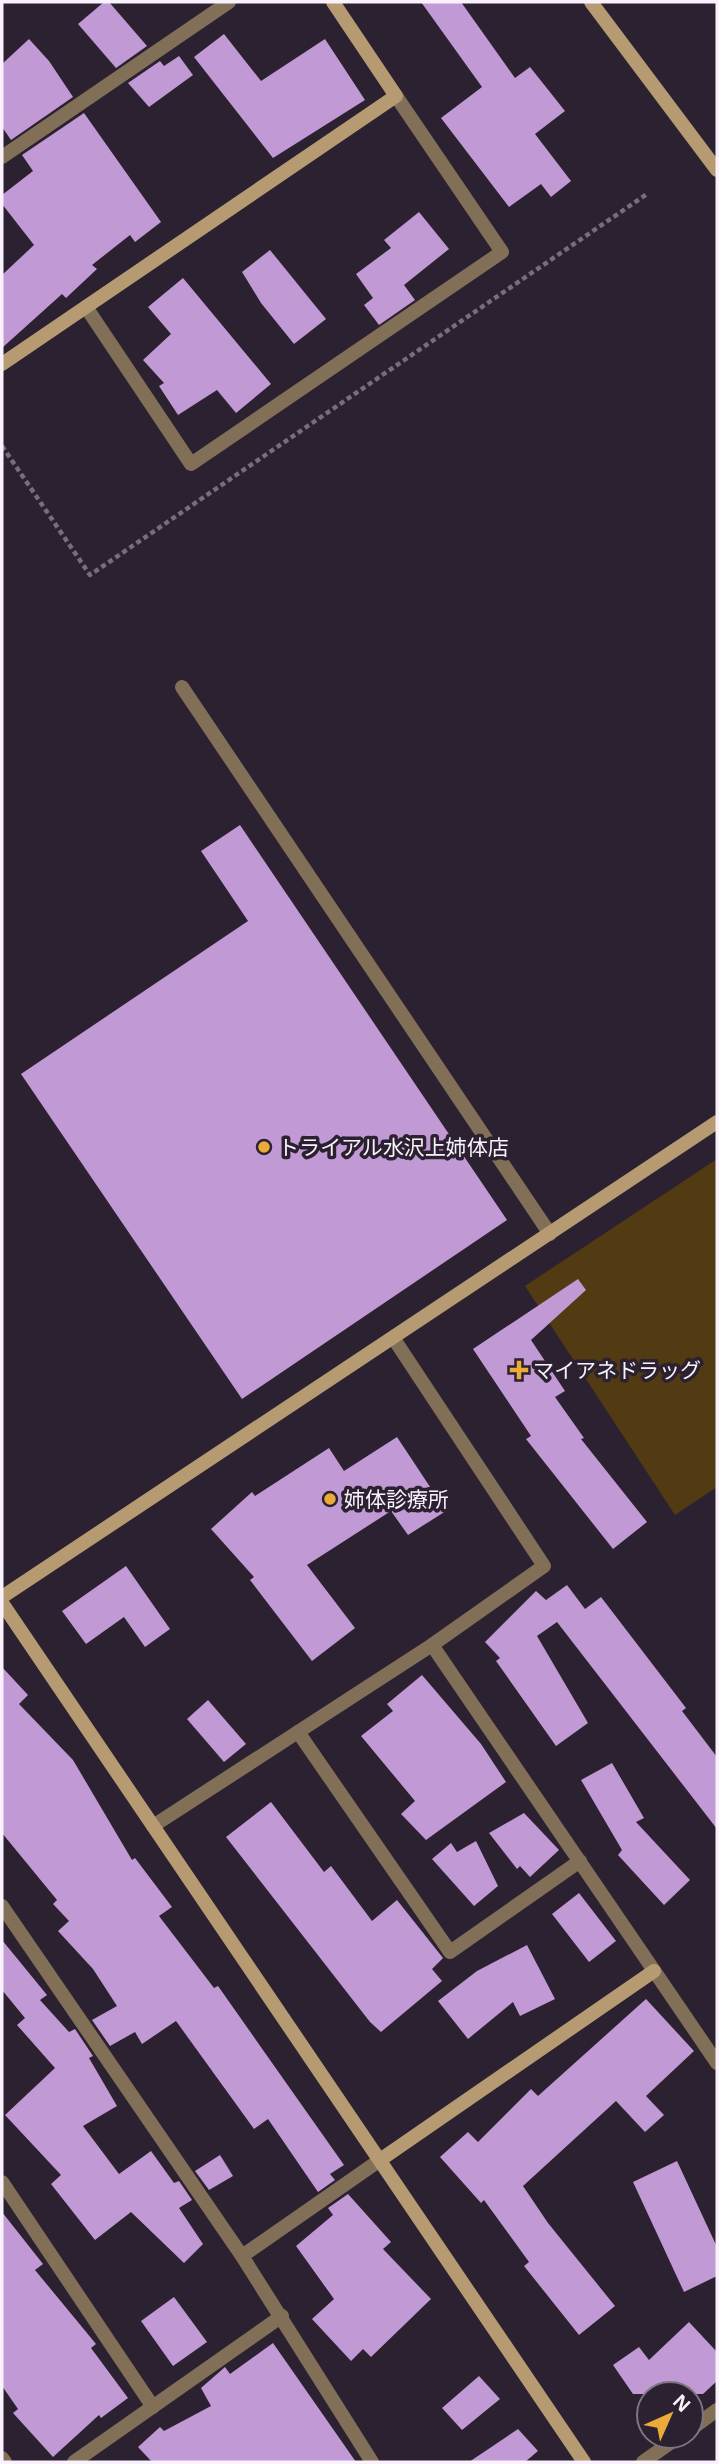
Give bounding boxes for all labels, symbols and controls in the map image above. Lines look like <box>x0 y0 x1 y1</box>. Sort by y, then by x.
place label: トライアル水沢上姉体店 <box>278 1133 509 1161</box>
marker: トライアル水沢上姉体店 <box>256 1139 272 1155</box>
place label: マイアネドラッグ <box>533 1356 701 1384</box>
marker: マイアネドラッグ <box>511 1362 527 1378</box>
place label: 姉体診療所 <box>344 1485 449 1513</box>
marker: 姉体診療所 <box>322 1491 338 1507</box>
north arrow <box>635 2380 705 2450</box>
text: N <box>667 2388 697 2418</box>

